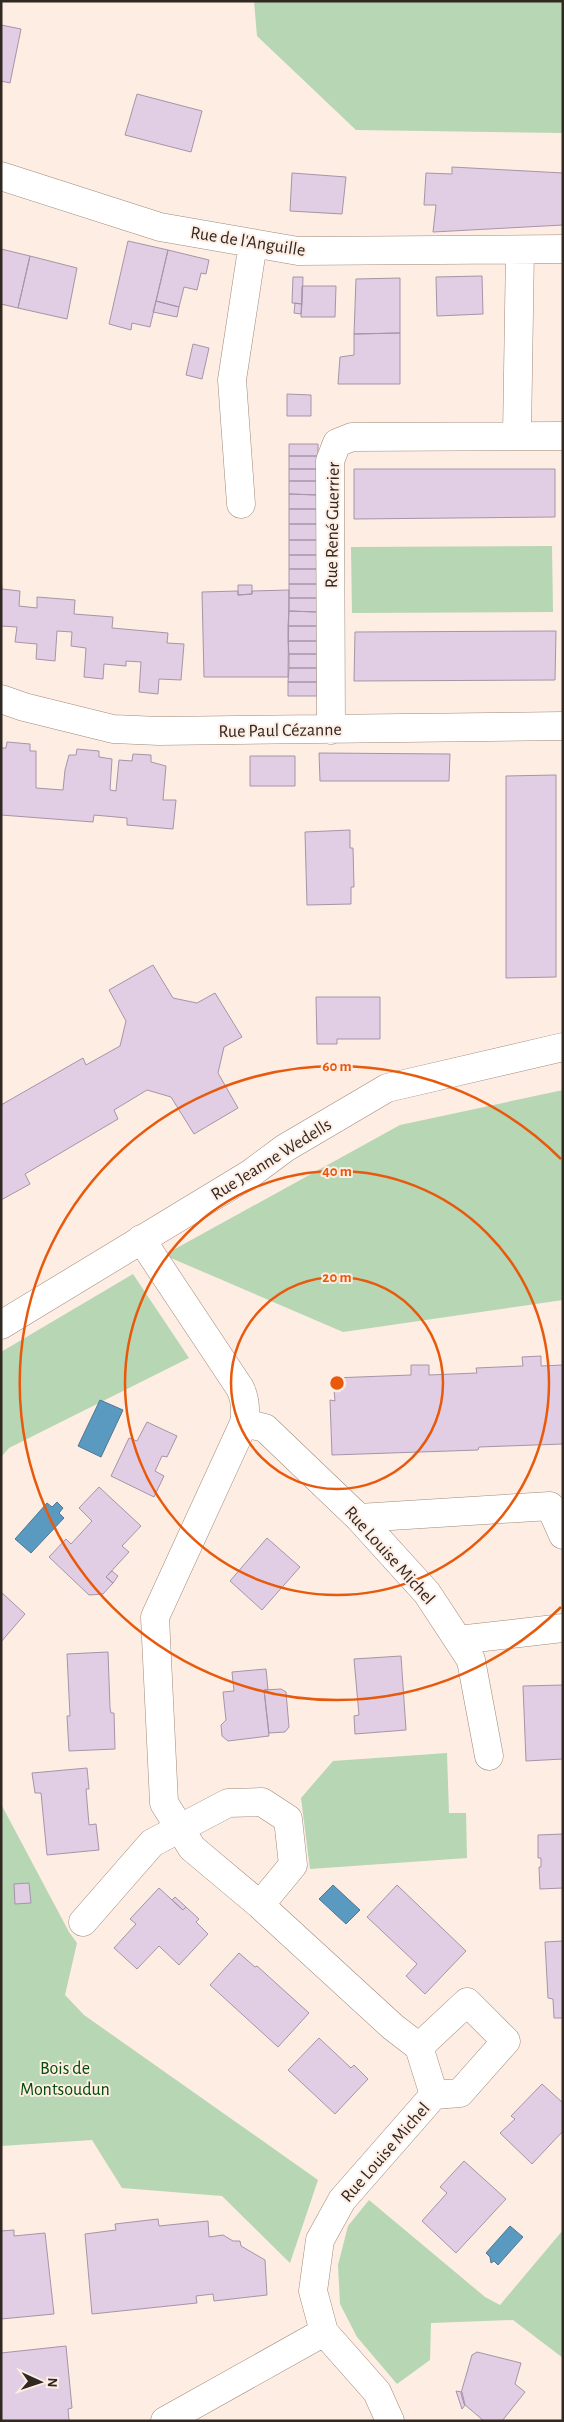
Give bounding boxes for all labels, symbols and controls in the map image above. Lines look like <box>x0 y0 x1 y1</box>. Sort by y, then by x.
street label: Rue de l'Anguille <box>189 224 307 260</box>
street label: Rue René Guerrier <box>323 462 343 588</box>
street label: Rue Paul Cézanne <box>218 721 342 741</box>
text: 60 m <box>322 1059 352 1074</box>
street label: Rue Jeanne Wedells <box>208 1116 335 1204</box>
text: 40 m <box>322 1164 352 1179</box>
text: 20 m <box>322 1270 352 1285</box>
centre of rings <box>328 1374 346 1392</box>
street label: Rue Louise Michel <box>341 1503 438 1608</box>
park label: Bois de Montsoudun <box>20 2060 110 2099</box>
street label: Rue Louise Michel <box>338 2100 434 2206</box>
north arrow <box>15 2357 65 2407</box>
text: N <box>45 2377 59 2388</box>

